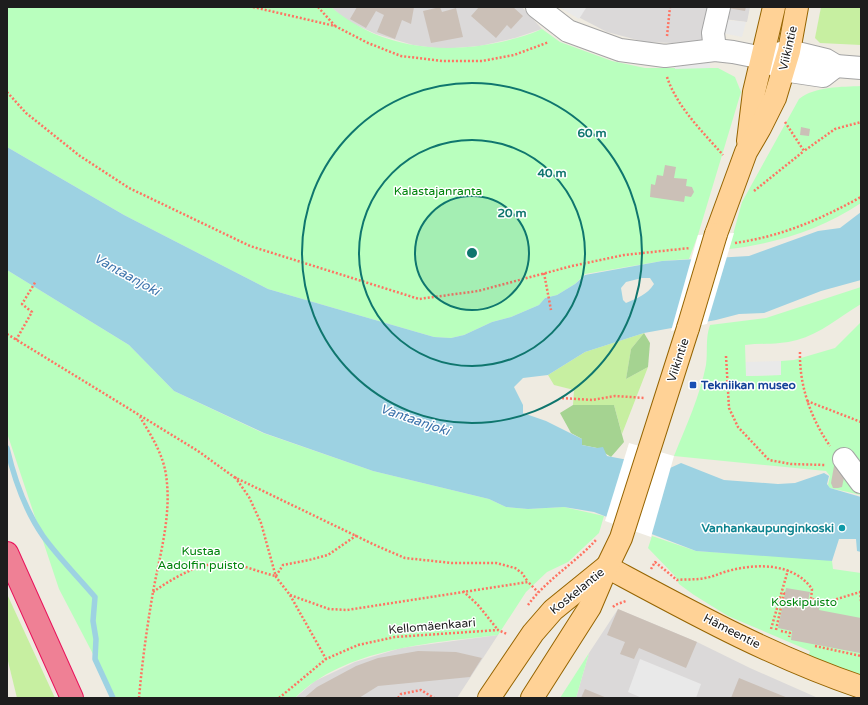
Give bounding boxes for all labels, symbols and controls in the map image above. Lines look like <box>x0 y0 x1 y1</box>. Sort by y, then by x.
street label: Viikintie <box>776 24 800 72</box>
text: 60 m <box>577 126 607 140</box>
text: 40 m <box>537 166 567 180</box>
park label: Kalastajanranta <box>394 184 482 198</box>
text: 20 m <box>497 206 527 220</box>
centre of rings <box>465 246 479 260</box>
water label: Vantaanjoki <box>91 250 164 300</box>
street label: Viikintie <box>664 336 692 384</box>
place label: Tekniikan museo <box>700 378 796 392</box>
marker: Tekniikan museo <box>688 380 698 390</box>
water label: Vantaanjoki <box>378 401 453 440</box>
place label: Vanhankaupunginkoski <box>701 521 834 536</box>
marker: Vanhankaupunginkoski <box>837 523 847 533</box>
park label: Kustaa Aadolfin puisto <box>157 544 245 572</box>
street label: Koskelantie <box>547 565 607 617</box>
park label: Koskipuisto <box>771 595 837 609</box>
street label: Hämeentie <box>701 611 763 651</box>
street label: Kellomäenkaari <box>388 615 476 637</box>

